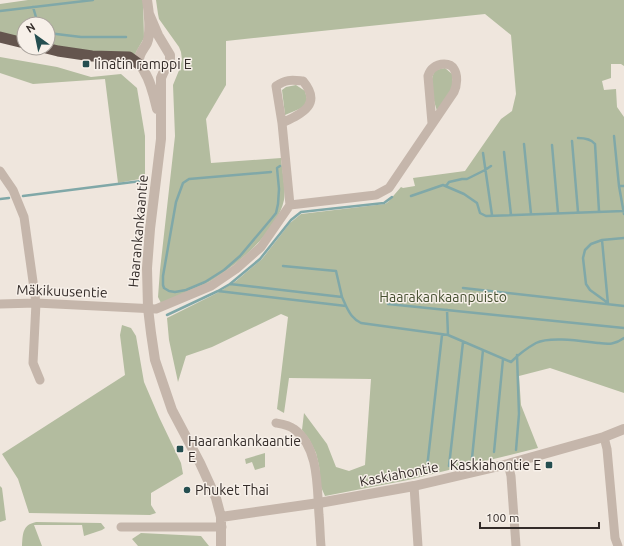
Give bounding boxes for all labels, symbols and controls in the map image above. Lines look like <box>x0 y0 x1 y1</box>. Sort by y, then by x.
north arrow <box>16 16 56 56</box>
text: N <box>24 20 37 35</box>
place label: Iinatin ramppi E <box>94 56 192 72</box>
marker: Iinatin ramppi E <box>81 59 91 69</box>
street label: Haarankankaantie <box>125 174 151 288</box>
street label: Mäkikuusentie <box>16 281 108 301</box>
park label: Haarakankaanpuisto <box>379 289 507 305</box>
place label: Haarankankaantie E <box>188 433 301 465</box>
marker: Haarankankaantie E <box>175 444 185 454</box>
place label: Kaskiahontie E <box>450 457 541 473</box>
street label: Kaskiahontie <box>358 458 440 490</box>
marker: Kaskiahontie E <box>544 460 554 470</box>
place label: Phuket Thai <box>195 482 269 498</box>
marker: Phuket Thai <box>182 485 192 495</box>
scale bar <box>480 504 599 530</box>
text: 100 m <box>486 511 519 524</box>

